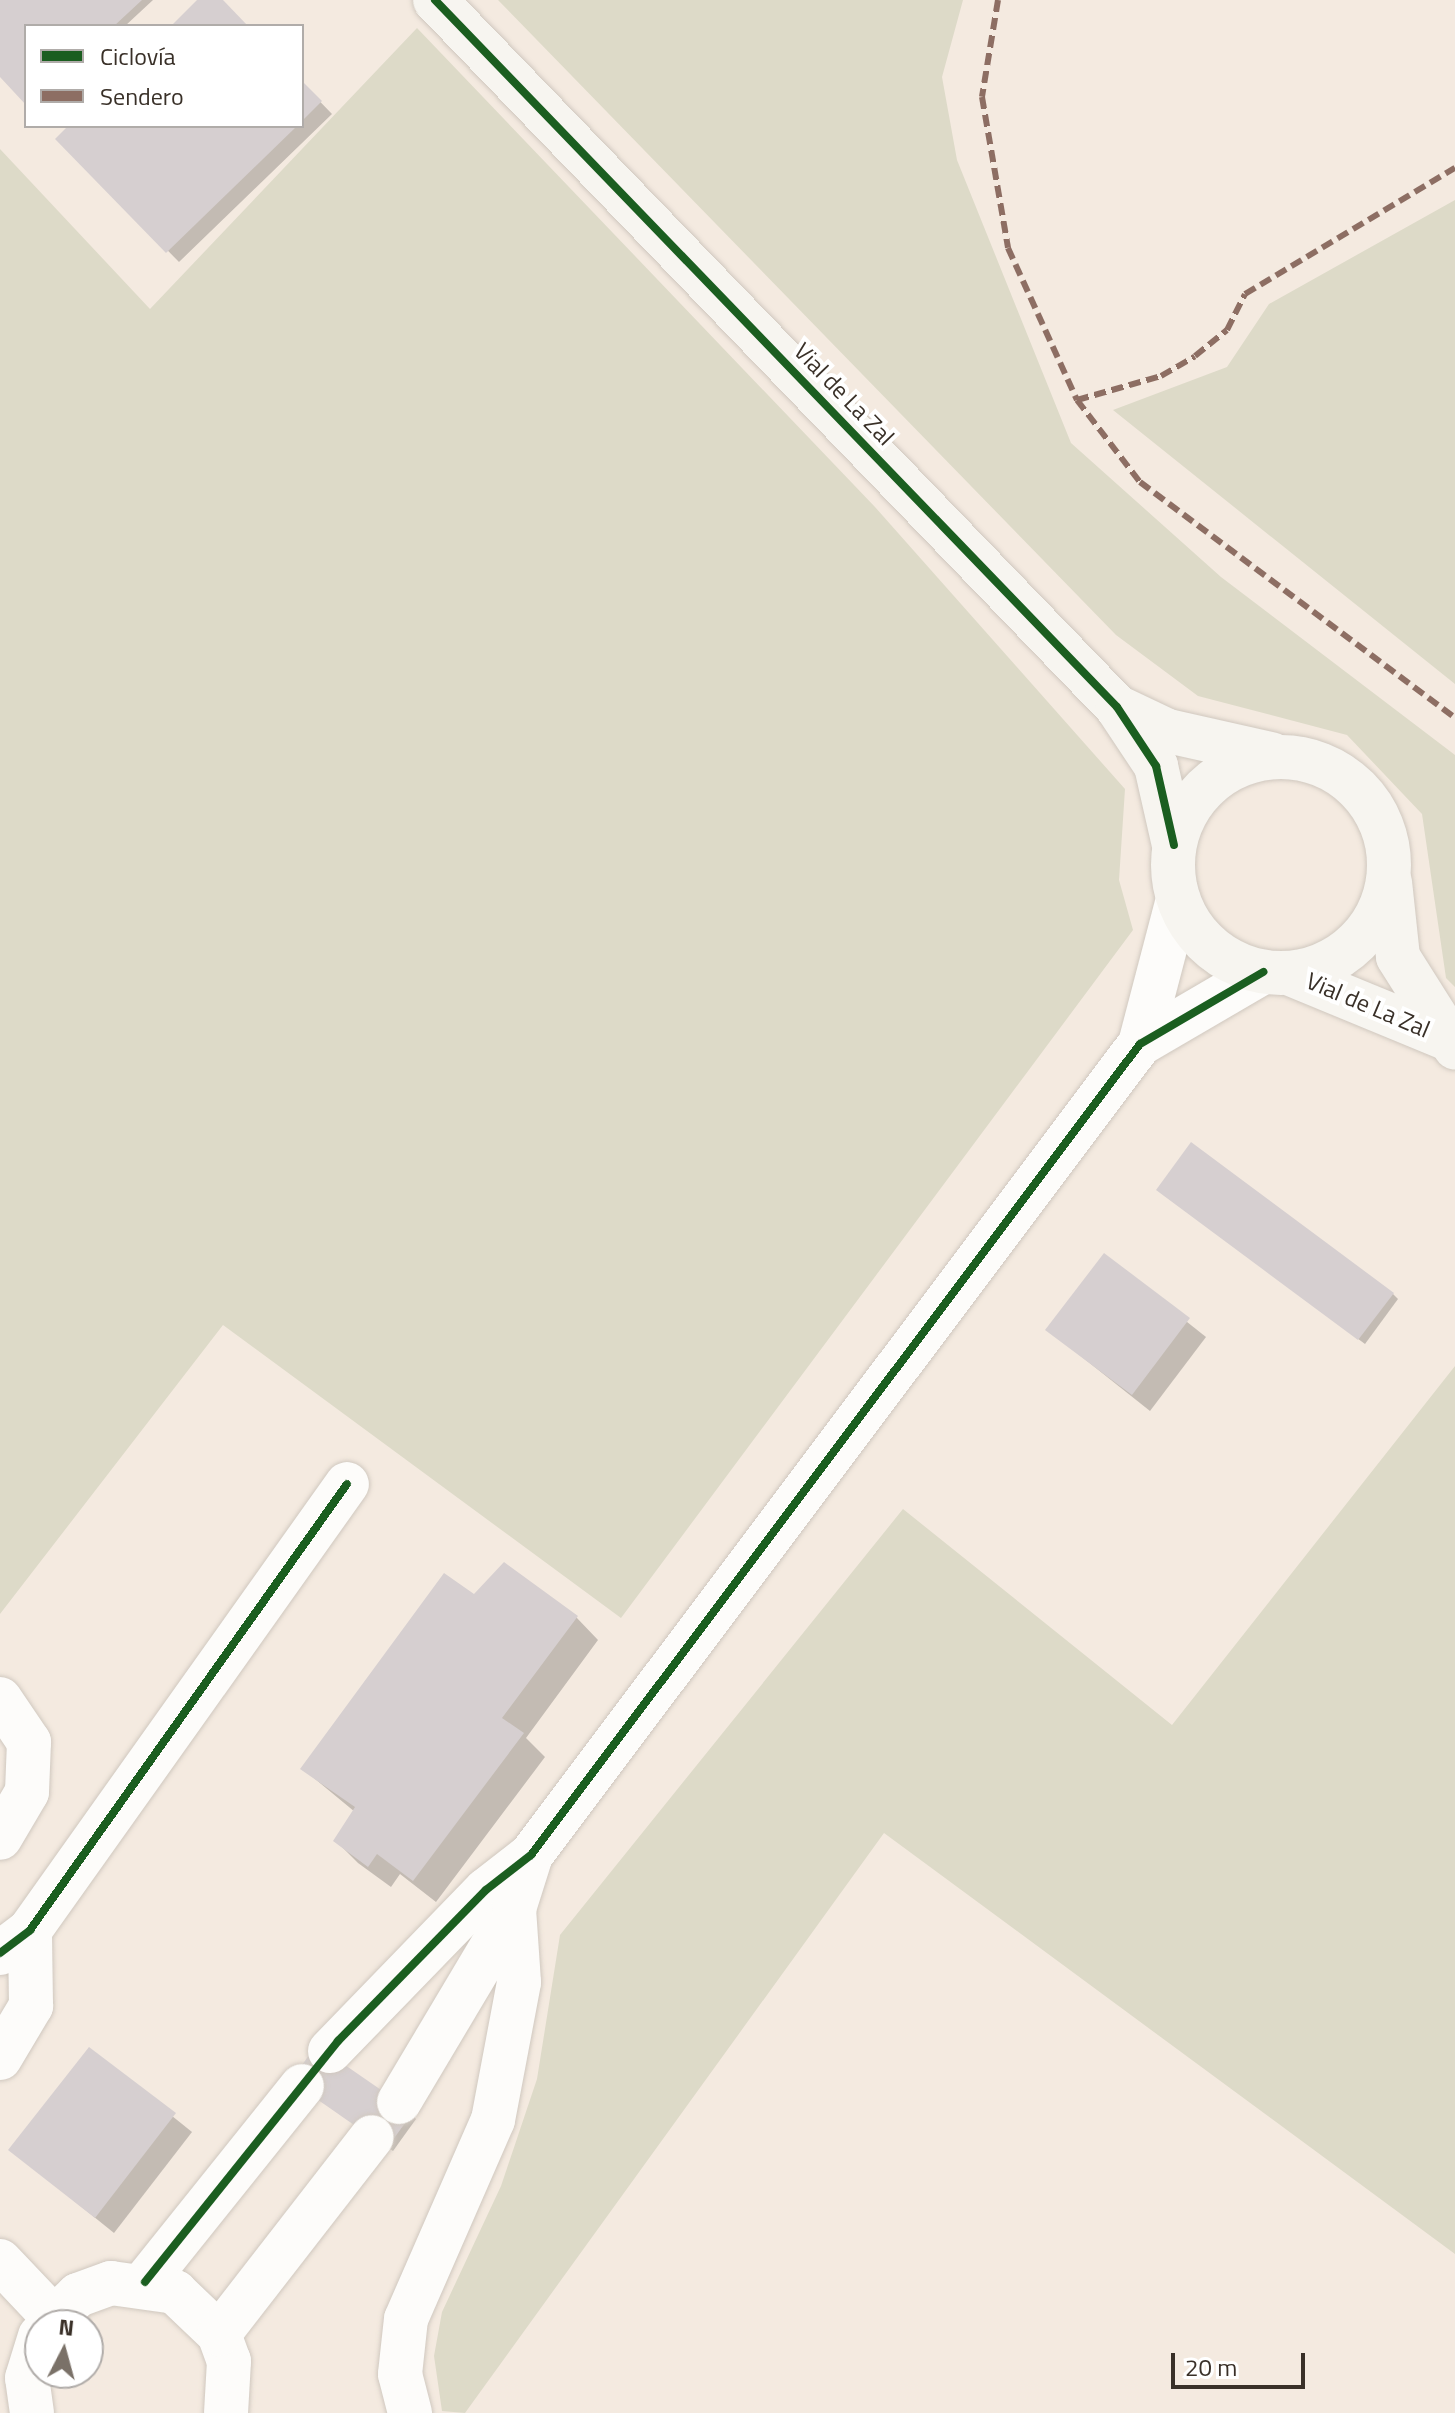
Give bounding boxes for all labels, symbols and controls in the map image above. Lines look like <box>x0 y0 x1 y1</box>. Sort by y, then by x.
legend <box>24 24 304 128</box>
text: Ciclovía <box>100 38 176 74</box>
text: Sendero <box>100 78 184 114</box>
street label: Vial de La Zal <box>788 337 900 451</box>
street label: Vial de La Zal <box>1302 966 1434 1044</box>
north arrow <box>24 2309 104 2389</box>
text: N <box>57 2309 76 2345</box>
scale bar <box>1175 2337 1309 2387</box>
text: 20 m <box>1185 2349 1237 2385</box>

